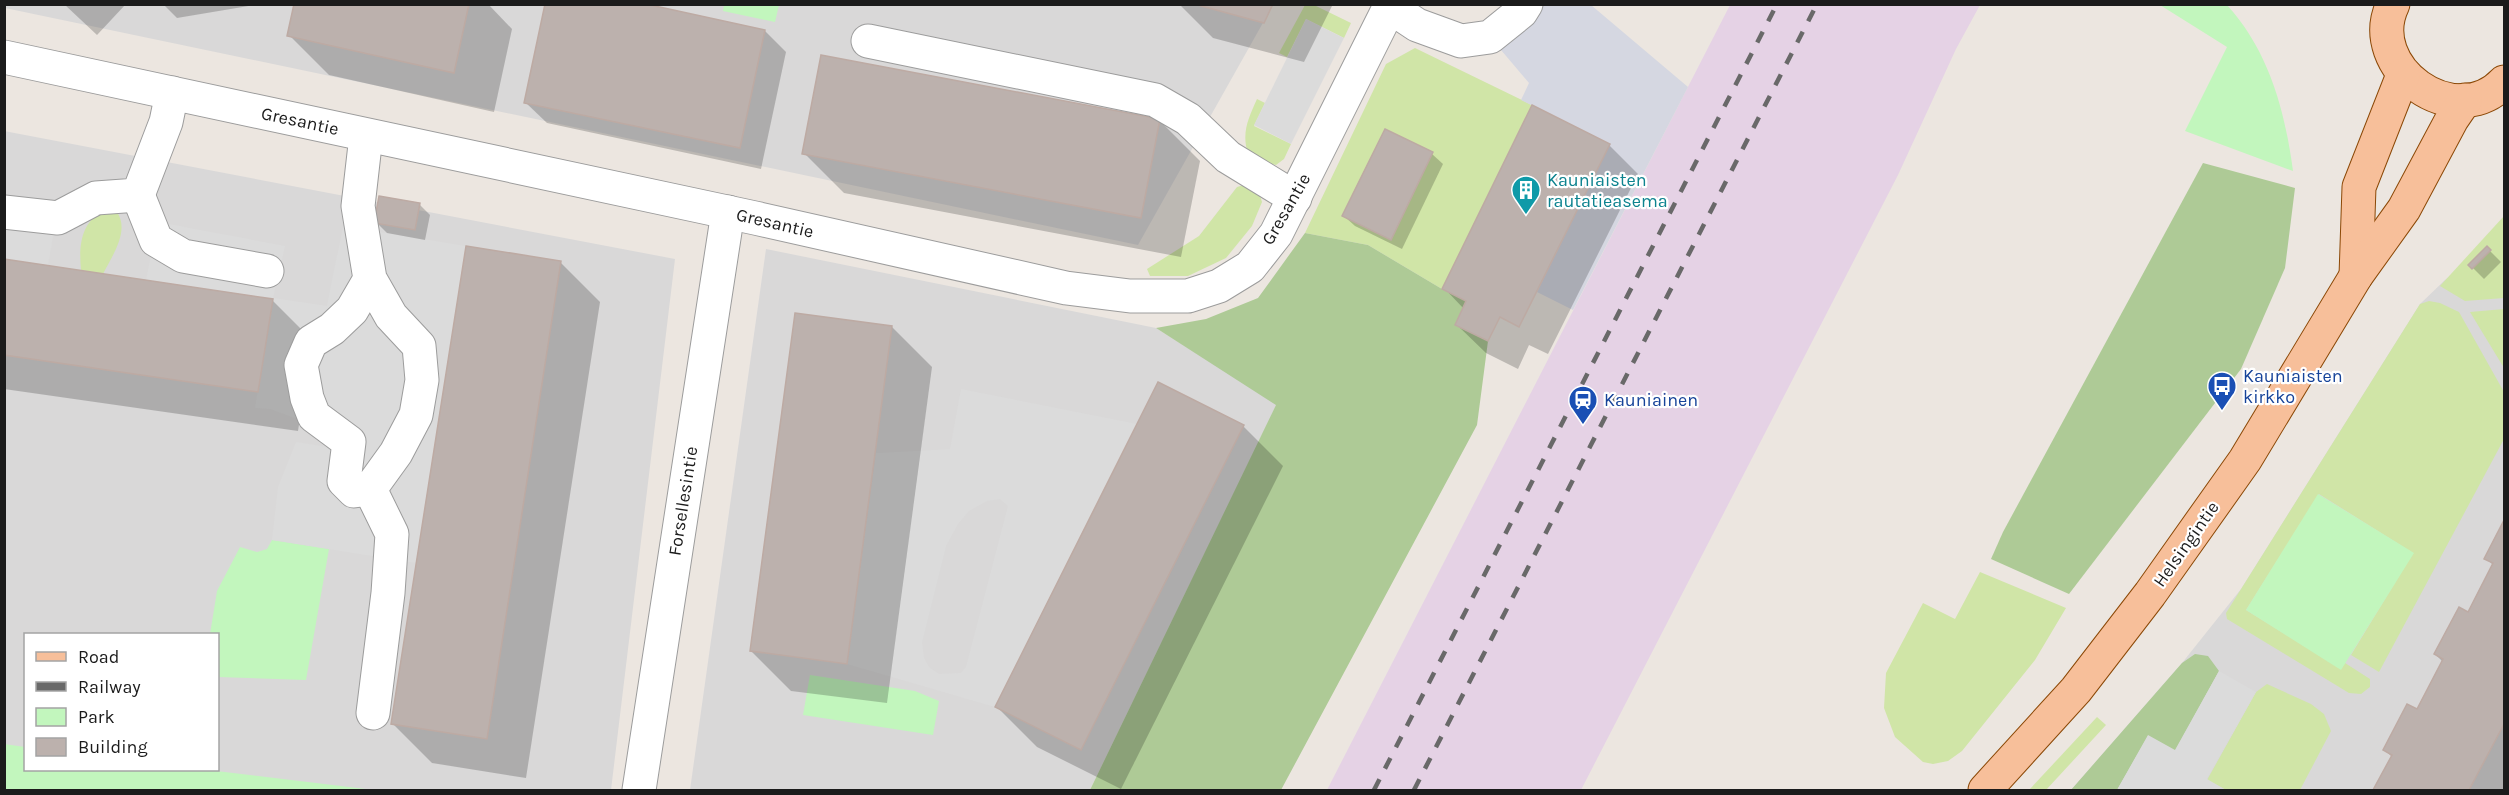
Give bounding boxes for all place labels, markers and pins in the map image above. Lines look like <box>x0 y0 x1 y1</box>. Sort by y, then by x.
place label: Kauniaisten rautatieasema <box>1547 169 1668 212</box>
building icon: Kauniaisten rautatieasema <box>1510 174 1542 216</box>
place label: Kauniaisten kirkko <box>2243 365 2343 408</box>
bus stop icon: Kauniaisten kirkko <box>2206 370 2238 412</box>
station icon: Kauniainen <box>1567 384 1599 426</box>
place label: Kauniainen <box>1604 389 1698 411</box>

